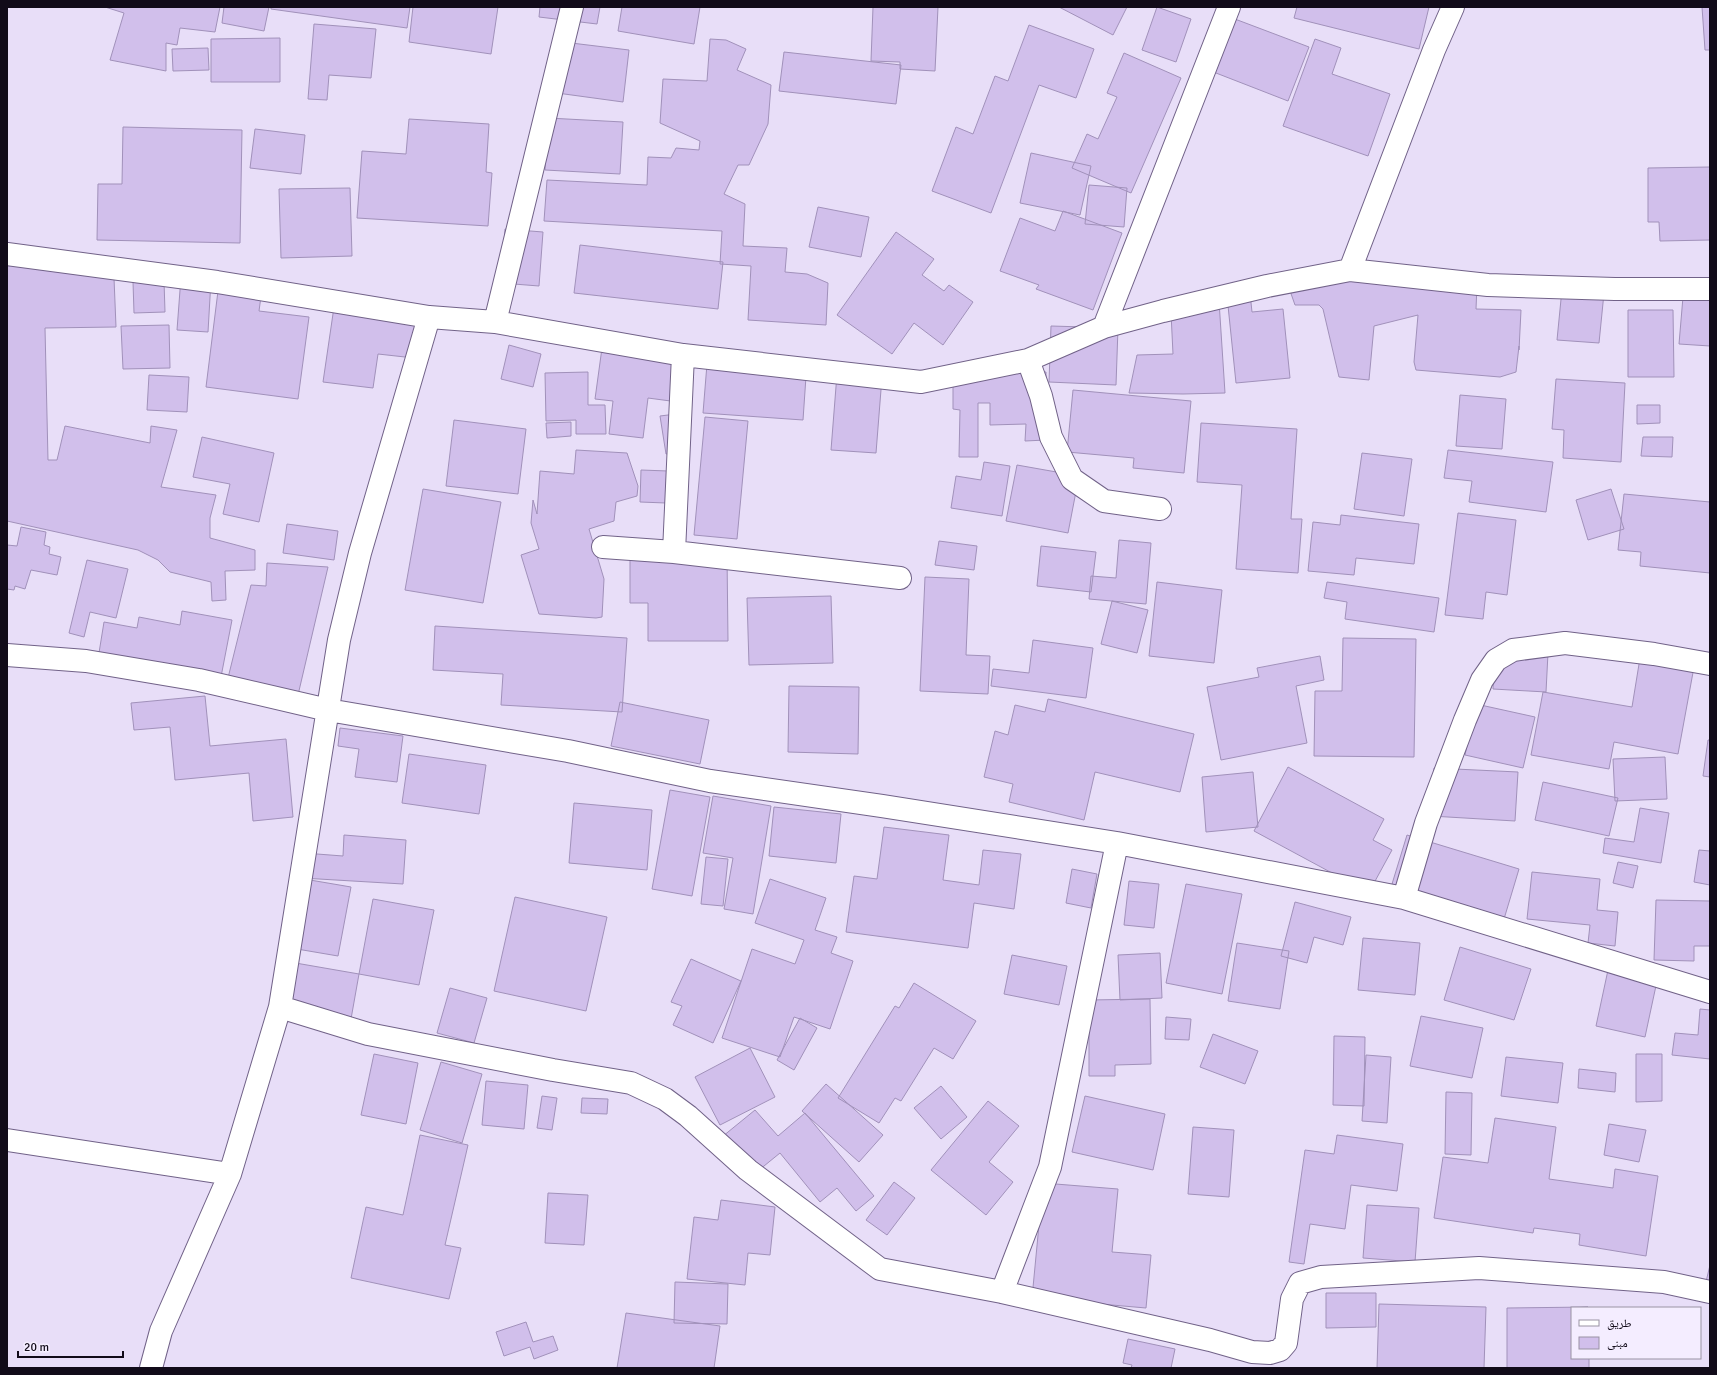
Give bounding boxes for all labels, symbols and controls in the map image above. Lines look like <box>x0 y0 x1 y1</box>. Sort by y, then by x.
legend <box>1571 1307 1701 1359</box>
text: طريق <box>1607 1316 1632 1331</box>
scale bar <box>18 1333 123 1359</box>
text: مبنى <box>1607 1336 1628 1351</box>
text: 20 m <box>24 1340 49 1355</box>

